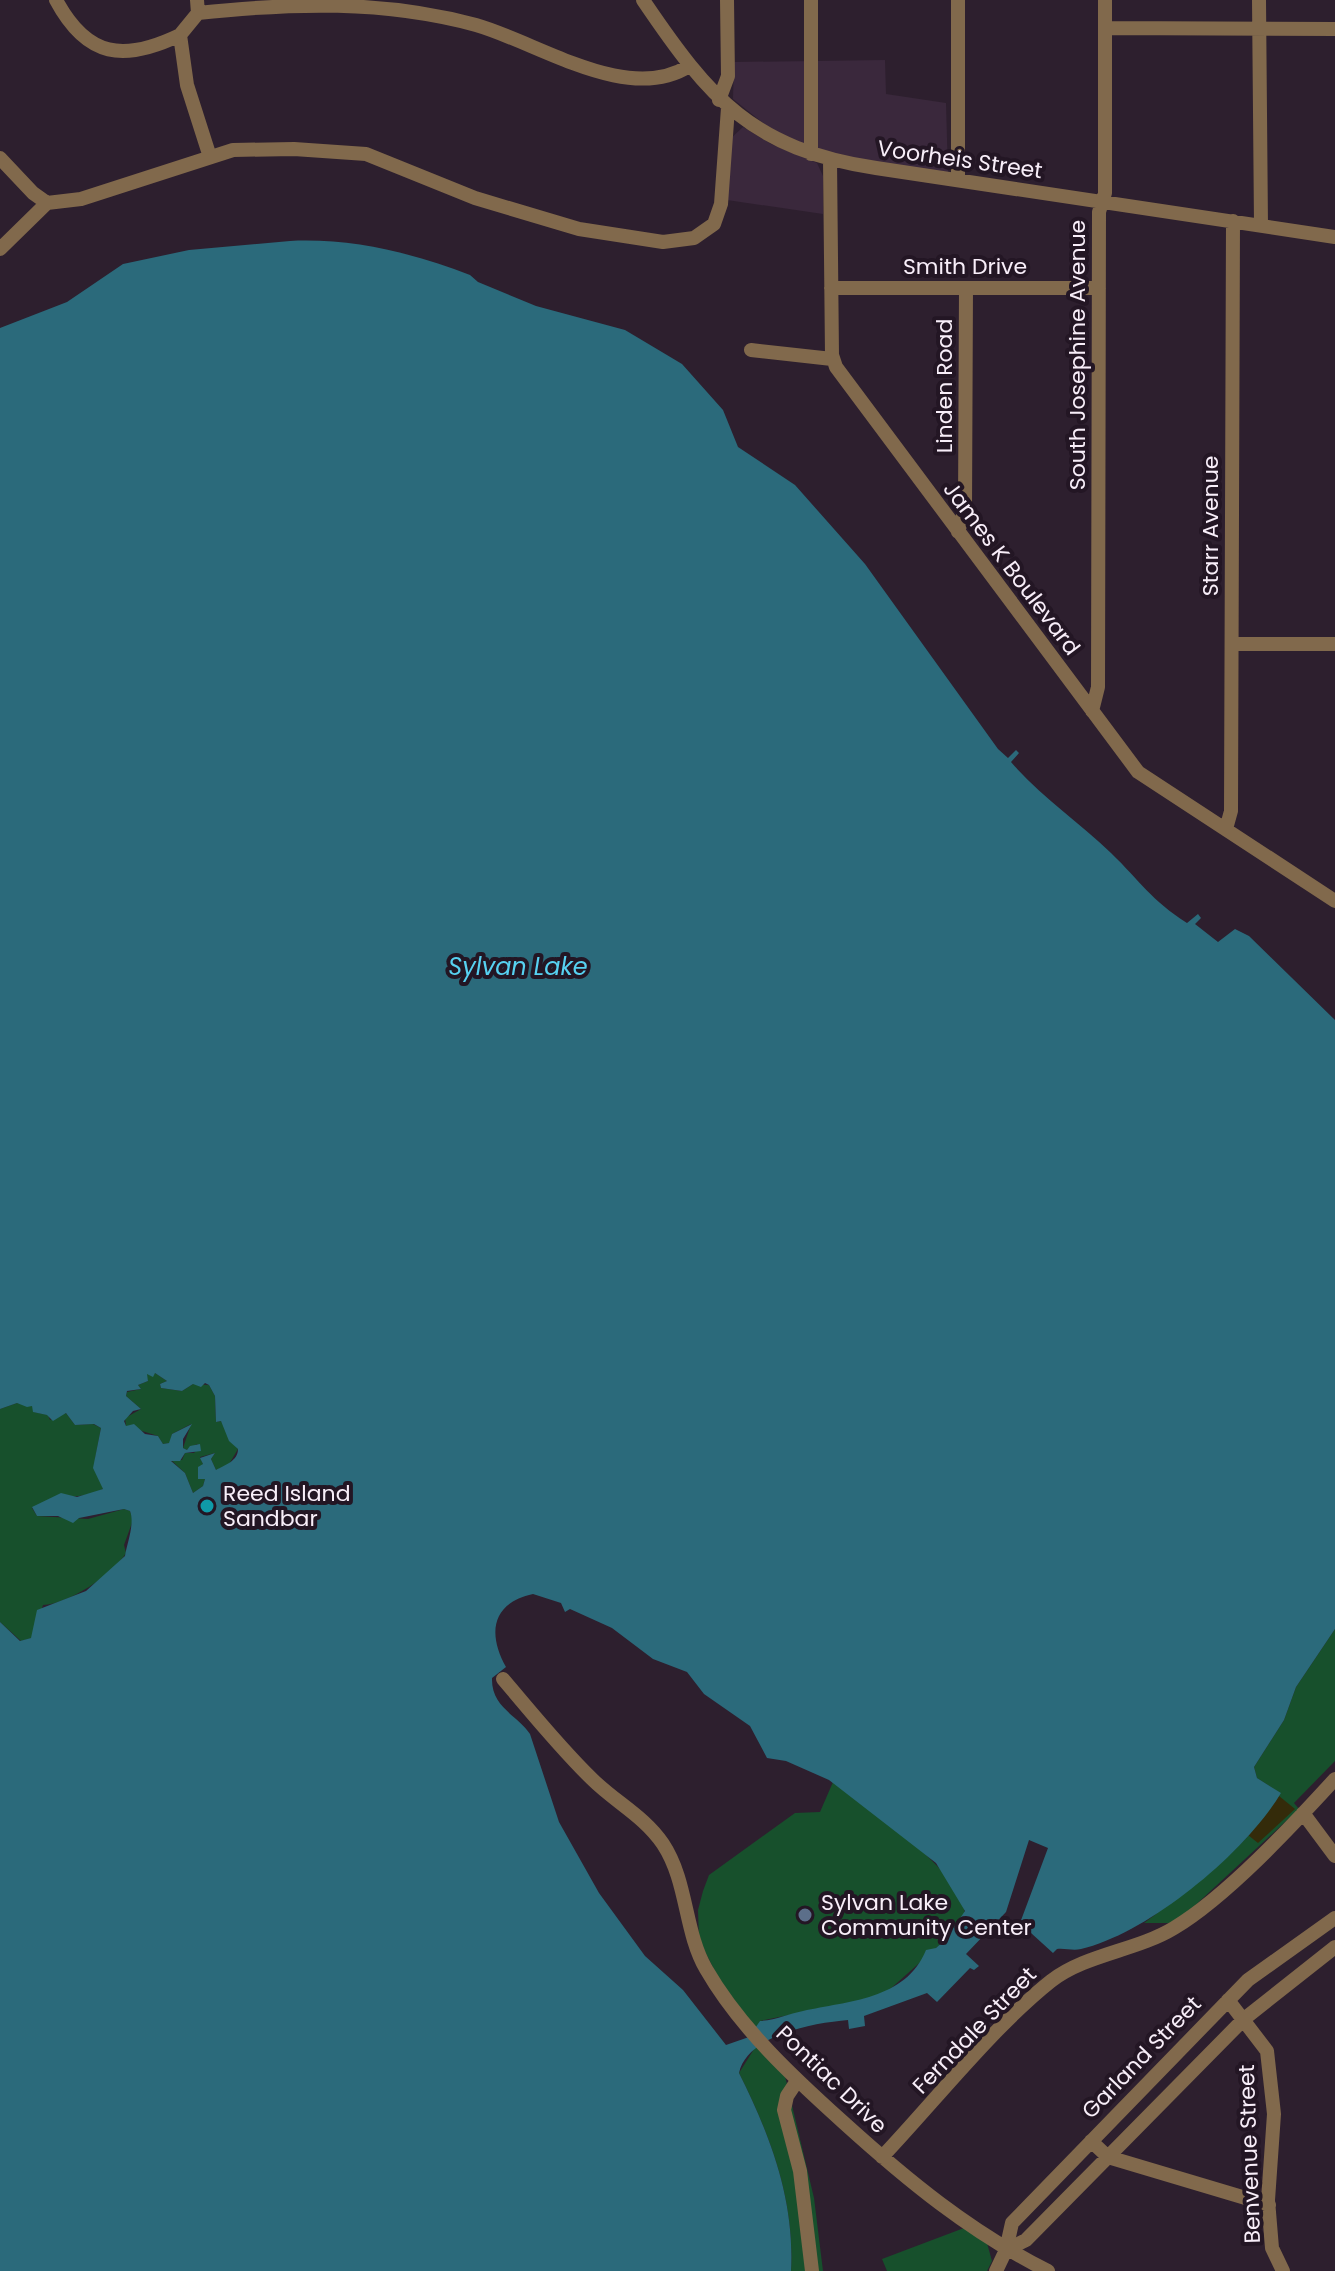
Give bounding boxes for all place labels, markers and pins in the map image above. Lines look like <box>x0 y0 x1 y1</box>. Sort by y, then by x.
place label: Reed Island Sandbar <box>223 1478 351 1534</box>
marker: Reed Island Sandbar <box>198 1497 216 1515</box>
place label: Sylvan Lake Community Center <box>821 1887 1032 1943</box>
marker: Sylvan Lake Community Center <box>796 1906 814 1924</box>

